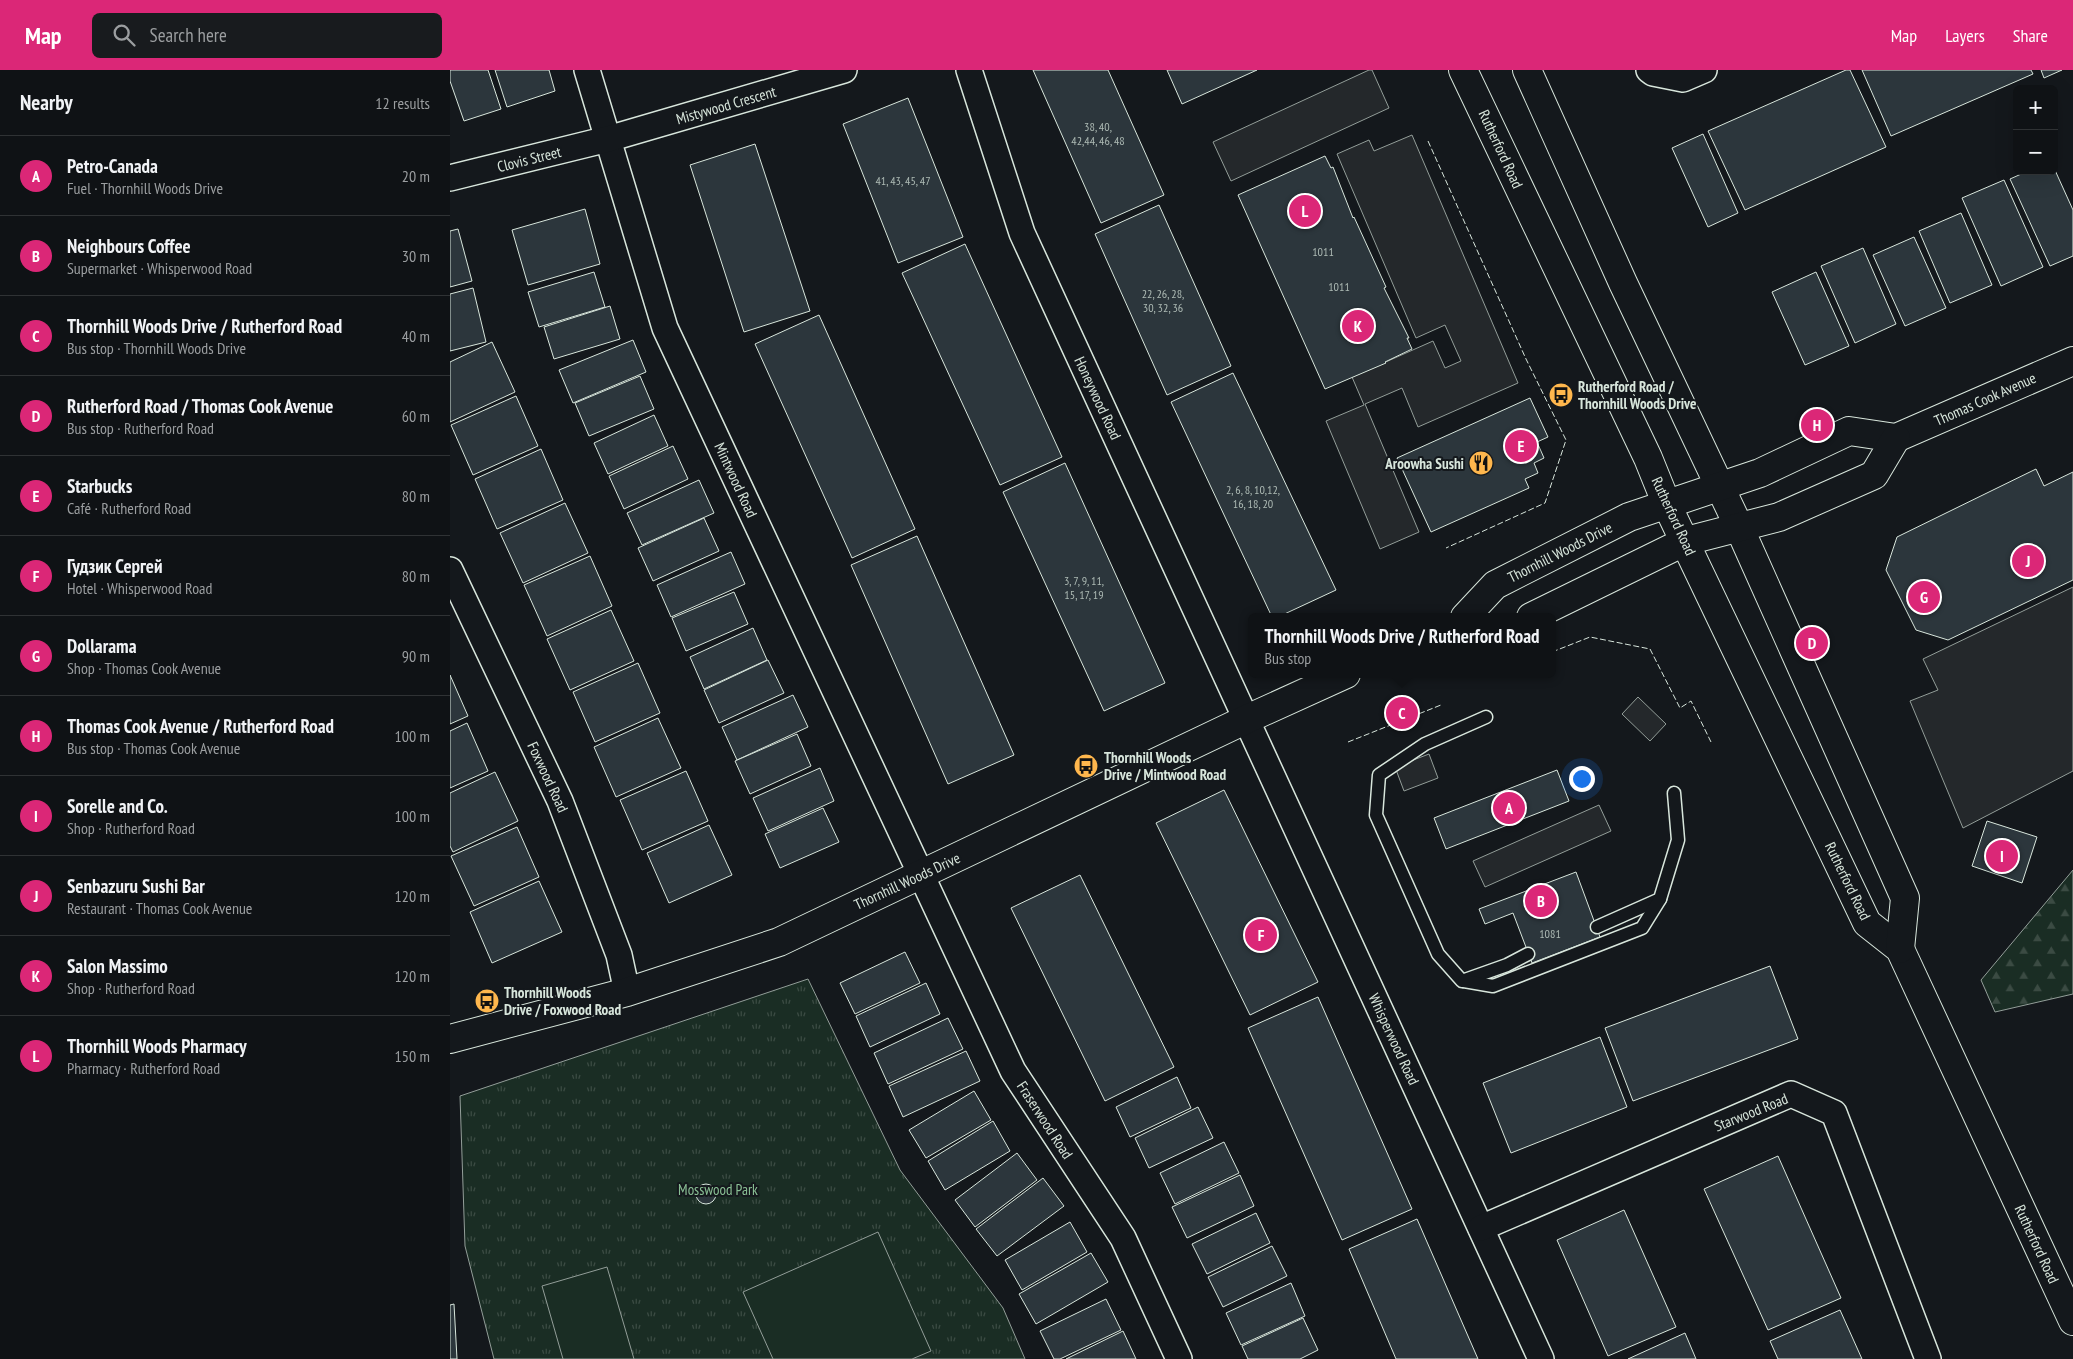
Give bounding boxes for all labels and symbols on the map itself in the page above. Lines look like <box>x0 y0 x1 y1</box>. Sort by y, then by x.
street label: Mistywood Crescent <box>674 82 778 128</box>
street label: Rutherford Road <box>1475 107 1527 191</box>
house number: 38, 40, 42,44, 46, 48 <box>1071 119 1125 148</box>
street label: Clovis Street <box>495 142 563 176</box>
house number: 41, 43, 45, 47 <box>875 173 931 188</box>
pin: L <box>1289 192 1321 230</box>
house number: 1011 <box>1312 244 1334 259</box>
house number: 1011 <box>1328 279 1350 294</box>
house number: 22, 26, 28, 30, 32, 36 <box>1142 286 1184 315</box>
pin: K <box>1342 307 1374 345</box>
street label: Honeywood Road <box>1070 353 1126 443</box>
street label: Thomas Cook Avenue <box>1931 368 2039 430</box>
place label: Rutherford Road / Thornhill Woods Drive <box>1578 377 1696 413</box>
bus stop icon: Rutherford Road / Thornhill Woods Drive <box>1548 382 1574 408</box>
pin: H <box>1801 406 1833 444</box>
pin: E <box>1505 427 1537 465</box>
street label: Mintwood Road <box>710 440 762 520</box>
restaurant icon: Aroowha Sushi <box>1468 450 1494 476</box>
place label: Aroowha Sushi <box>1384 454 1464 473</box>
street label: Rutherford Road <box>1648 474 1700 558</box>
house number: 2, 6, 8, 10,12, 16, 18, 20 <box>1226 482 1280 511</box>
street label: Thornhill Woods Drive <box>1505 517 1615 587</box>
pin: J <box>2012 542 2044 580</box>
house number: 3, 7, 9, 11, 15, 17, 19 <box>1064 573 1104 602</box>
pin: G <box>1908 578 1940 616</box>
pin: D <box>1796 624 1828 662</box>
pin: C <box>1386 694 1418 732</box>
street label: Foxwood Road <box>523 739 573 815</box>
place label: Thornhill Woods Drive / Mintwood Road <box>1104 748 1226 784</box>
bus stop icon: Thornhill Woods Drive / Mintwood Road <box>1073 753 1099 779</box>
your location <box>1569 766 1595 792</box>
pin: A <box>1493 789 1525 827</box>
pin: I <box>1986 837 2018 875</box>
street label: Rutherford Road <box>1821 839 1875 923</box>
street label: Thornhill Woods Drive <box>851 848 963 914</box>
pin: B <box>1525 882 1557 920</box>
pin: F <box>1245 916 1277 954</box>
house number: 1081 <box>1539 926 1561 941</box>
place label: Thornhill Woods Drive / Foxwood Road <box>504 983 621 1019</box>
bus stop icon: Thornhill Woods Drive / Foxwood Road <box>474 988 500 1014</box>
street label: Whisperwood Road <box>1365 990 1423 1088</box>
street label: Fraserwood Road <box>1013 1078 1077 1162</box>
street label: Starwood Road <box>1711 1089 1791 1135</box>
park label: Mosswood Park <box>678 1180 758 1199</box>
street label: Rutherford Road <box>2011 1202 2063 1286</box>

